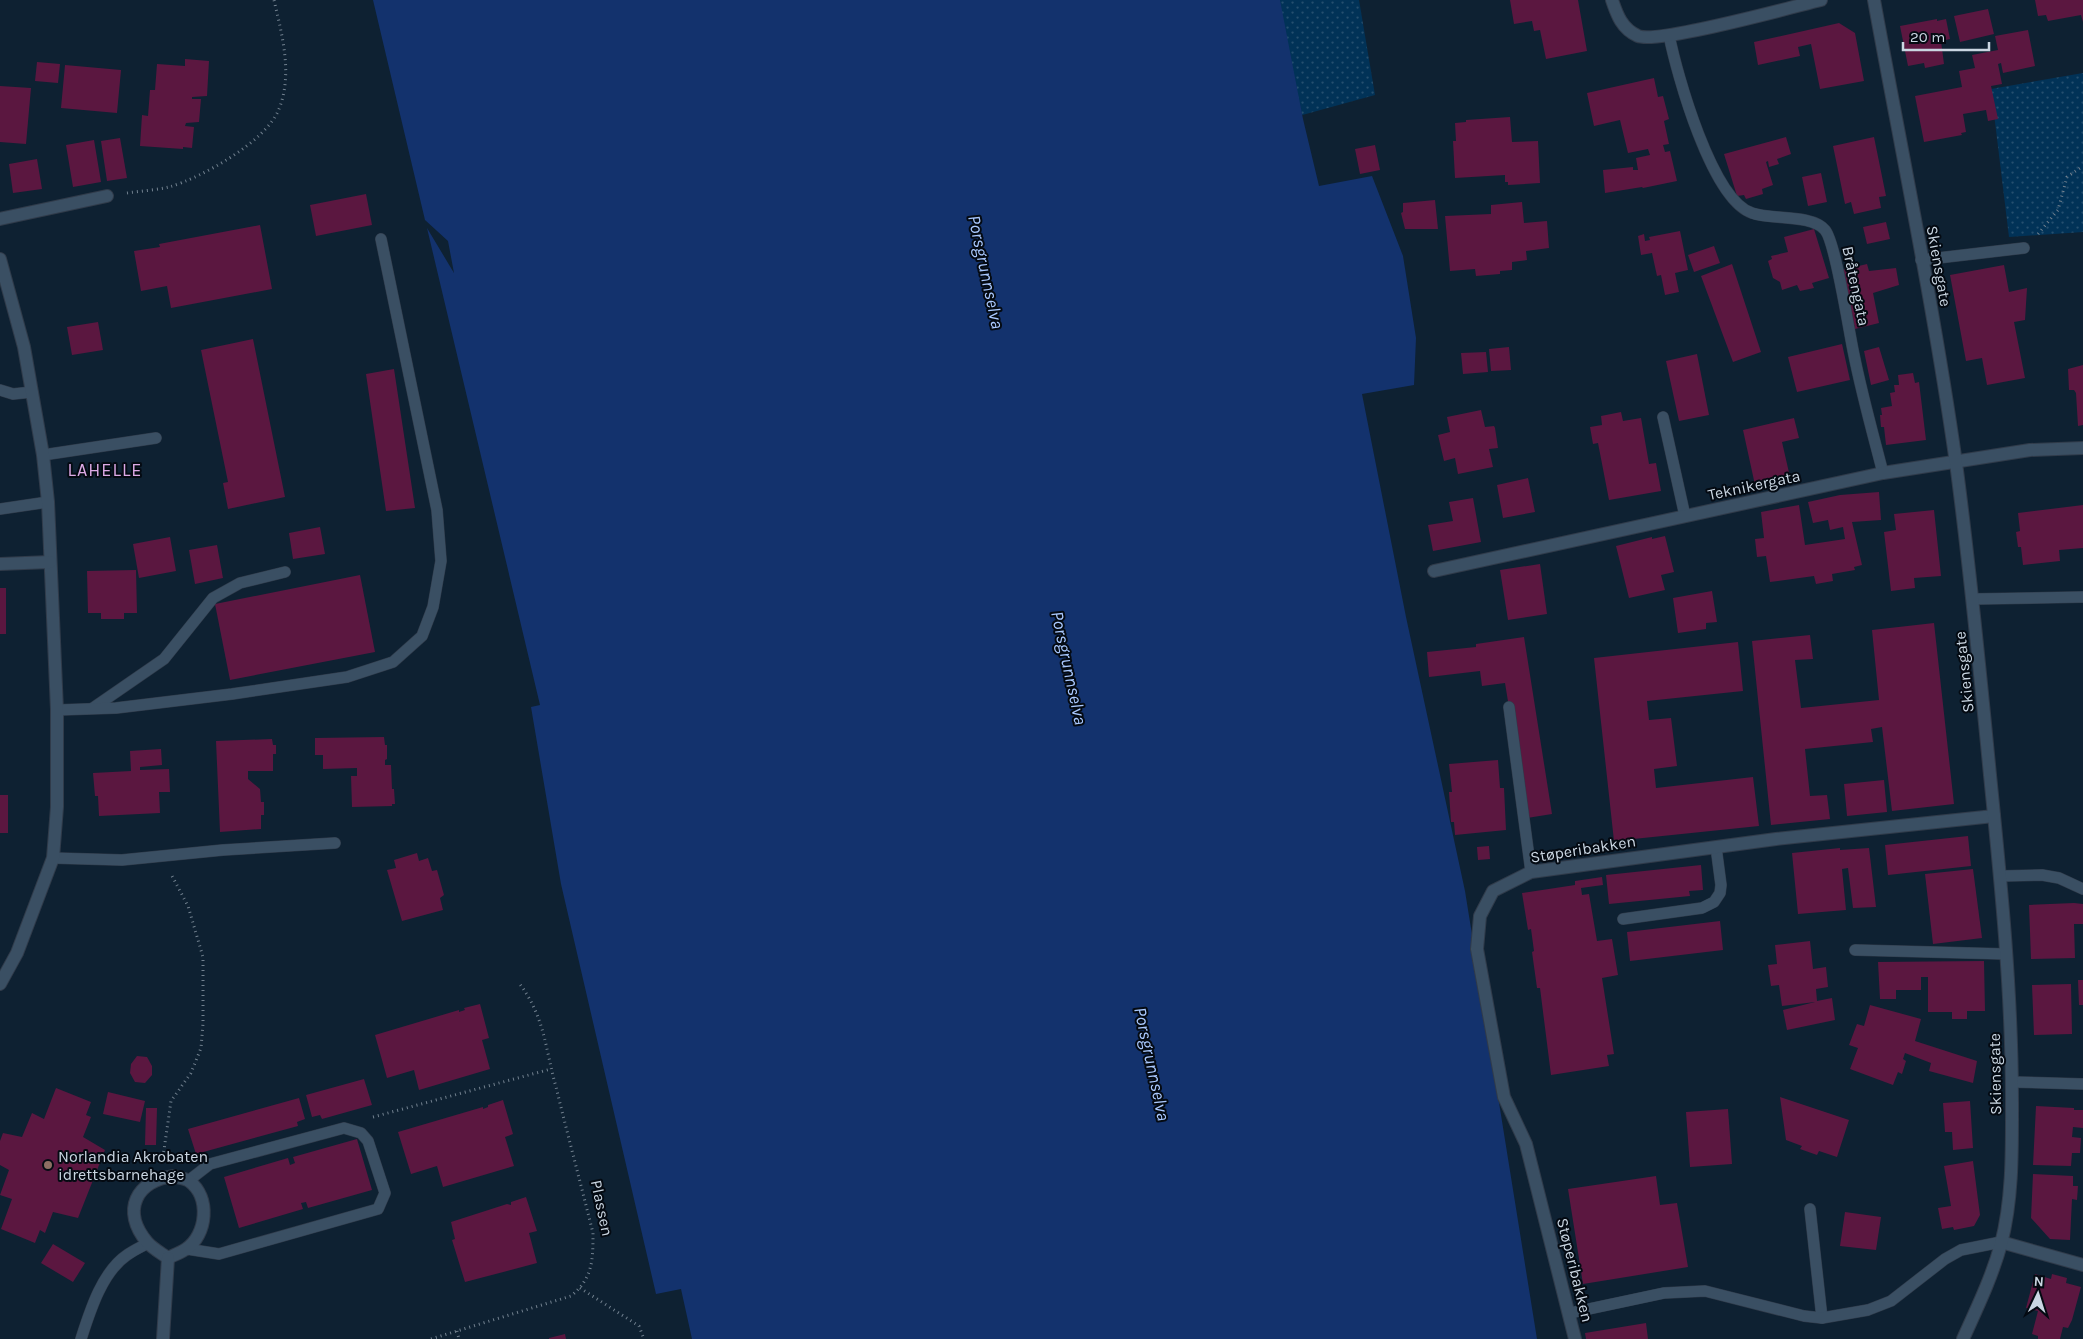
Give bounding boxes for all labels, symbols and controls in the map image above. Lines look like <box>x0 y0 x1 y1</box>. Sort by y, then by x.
scale bar <box>1903 20 1989 52</box>
text: 20 m <box>1910 28 1945 46</box>
water label: Porsgrunnselva <box>963 213 1009 331</box>
street label: Skiensgate <box>1923 224 1955 308</box>
street label: Bråtengata <box>1838 244 1874 328</box>
district label: LAHELLE <box>68 459 142 481</box>
street label: Teknikergata <box>1706 466 1802 504</box>
water label: Porsgrunnselva <box>1046 609 1092 727</box>
street label: Skiensgate <box>1950 630 1978 714</box>
street label: Støperibakken <box>1529 831 1637 867</box>
water label: Porsgrunnselva <box>1129 1005 1175 1123</box>
street label: Skiensgate <box>1985 1033 2005 1115</box>
place label: Norlandia Akrobaten idrettsbarnehage <box>58 1147 208 1184</box>
marker: Norlandia Akrobaten idrettsbarnehage <box>42 1159 54 1171</box>
street label: Plassen <box>587 1178 617 1238</box>
street label: Støperibakken <box>1553 1216 1597 1324</box>
north arrow <box>2013 1269 2063 1319</box>
text: N <box>2033 1273 2044 1290</box>

